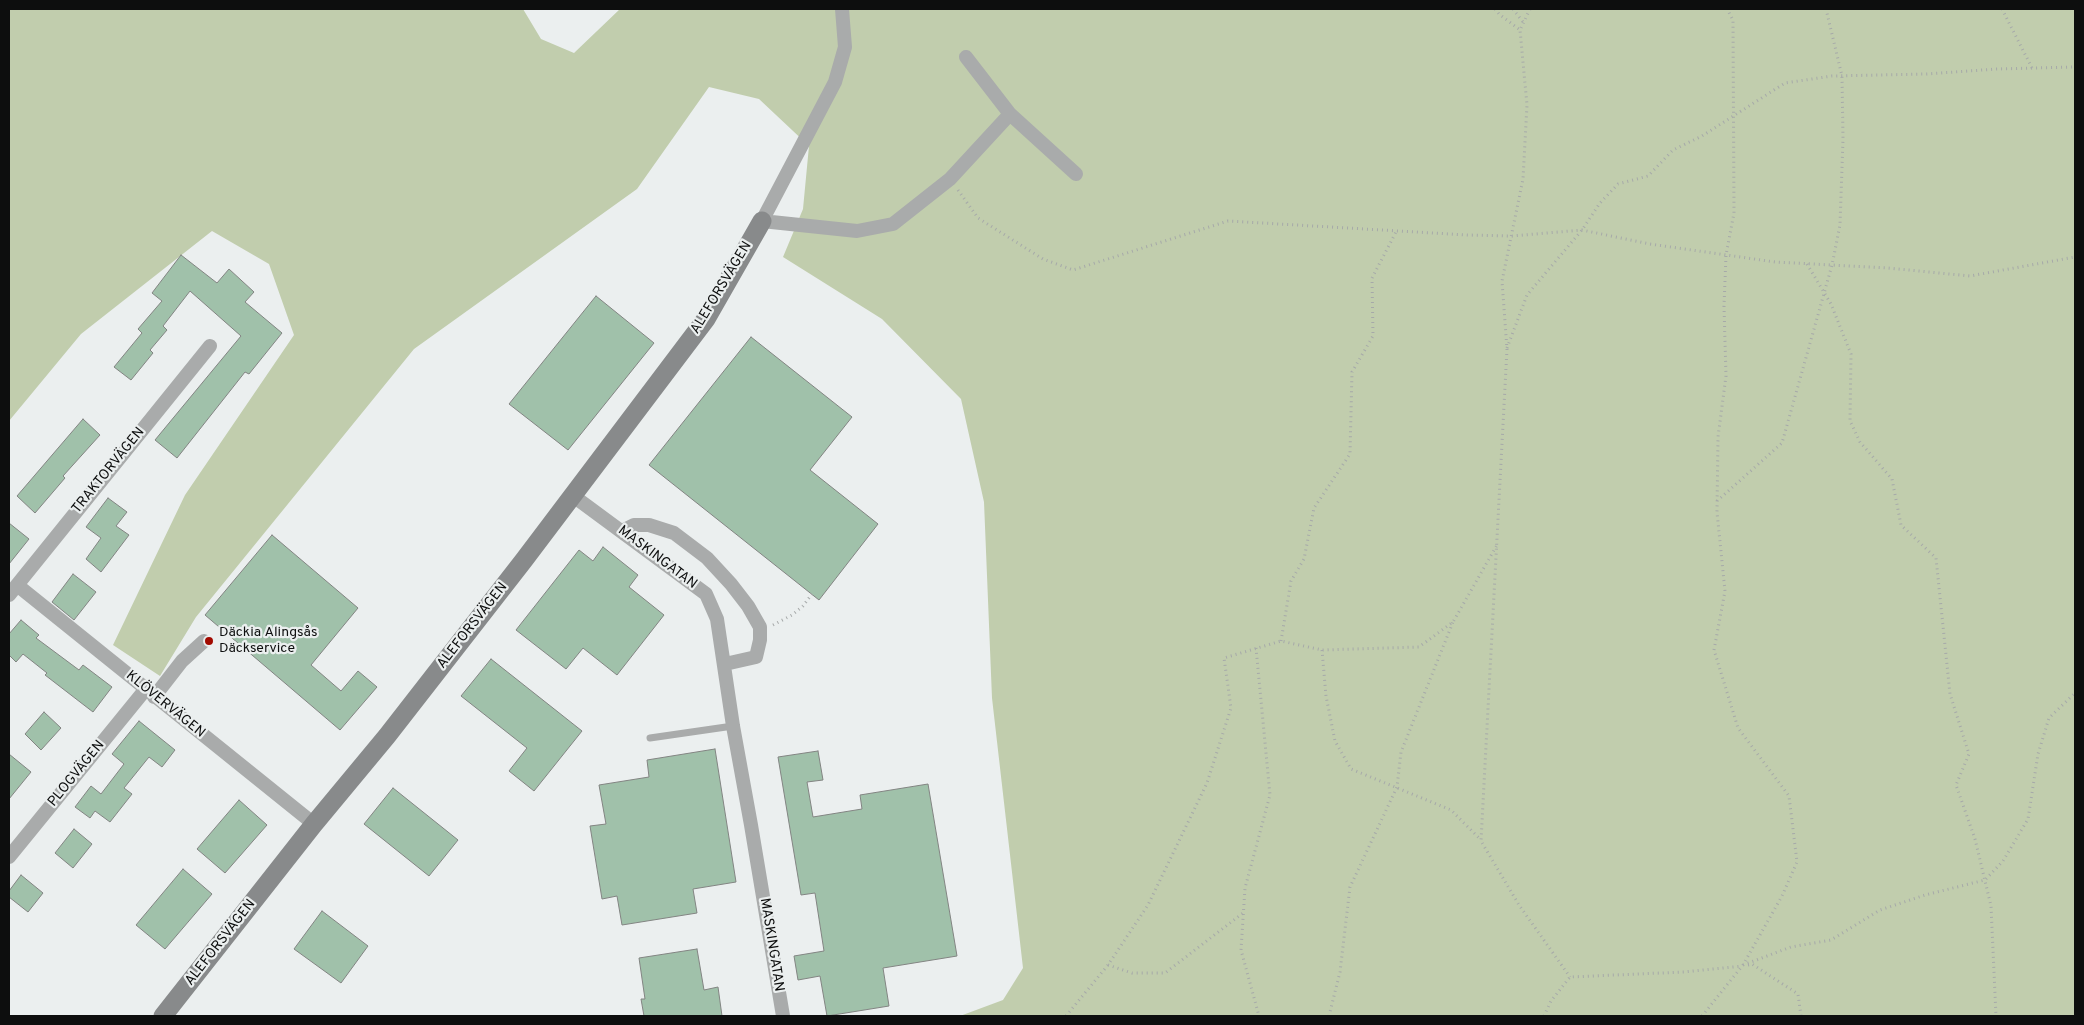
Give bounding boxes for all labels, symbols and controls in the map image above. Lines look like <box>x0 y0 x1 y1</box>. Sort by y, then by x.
street label: ALEFORSVÄGEN <box>688 239 756 337</box>
street label: TRAKTORVÄGEN <box>69 424 149 518</box>
street label: MASKINGATAN <box>614 523 700 593</box>
street label: ALEFORSVÄGEN <box>434 579 512 673</box>
place label: Däckia Alingsås Däckservice <box>219 625 317 658</box>
marker: Däckia Alingsås Däckservice <box>203 635 215 647</box>
street label: KLÖVERVÄGEN <box>122 668 208 742</box>
street label: PLOGVÄGEN <box>45 737 109 811</box>
street label: ALEFORSVÄGEN <box>182 896 260 990</box>
street label: MASKINGATAN <box>755 897 787 993</box>

